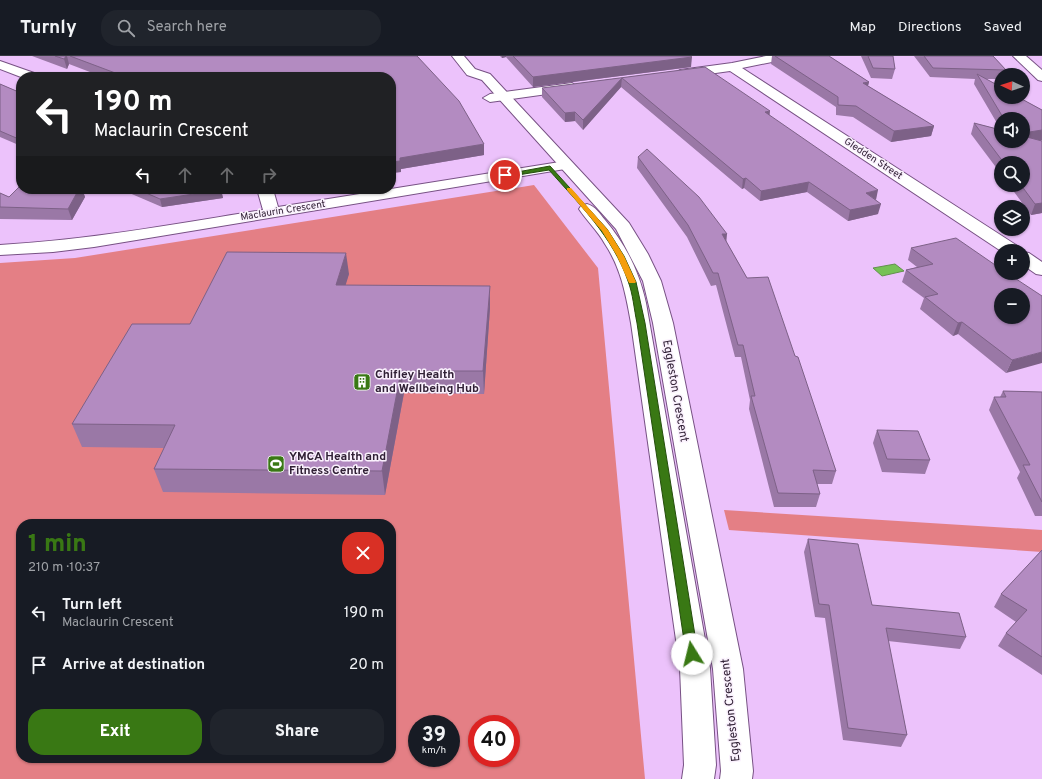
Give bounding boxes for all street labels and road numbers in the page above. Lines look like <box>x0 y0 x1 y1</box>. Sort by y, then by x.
street label: Gledden Street <box>841 135 905 183</box>
street label: Maclaurin Crescent <box>240 198 327 224</box>
street label: Eggleston Crescent <box>658 339 692 443</box>
street label: Eggleston Crescent <box>718 658 744 762</box>

